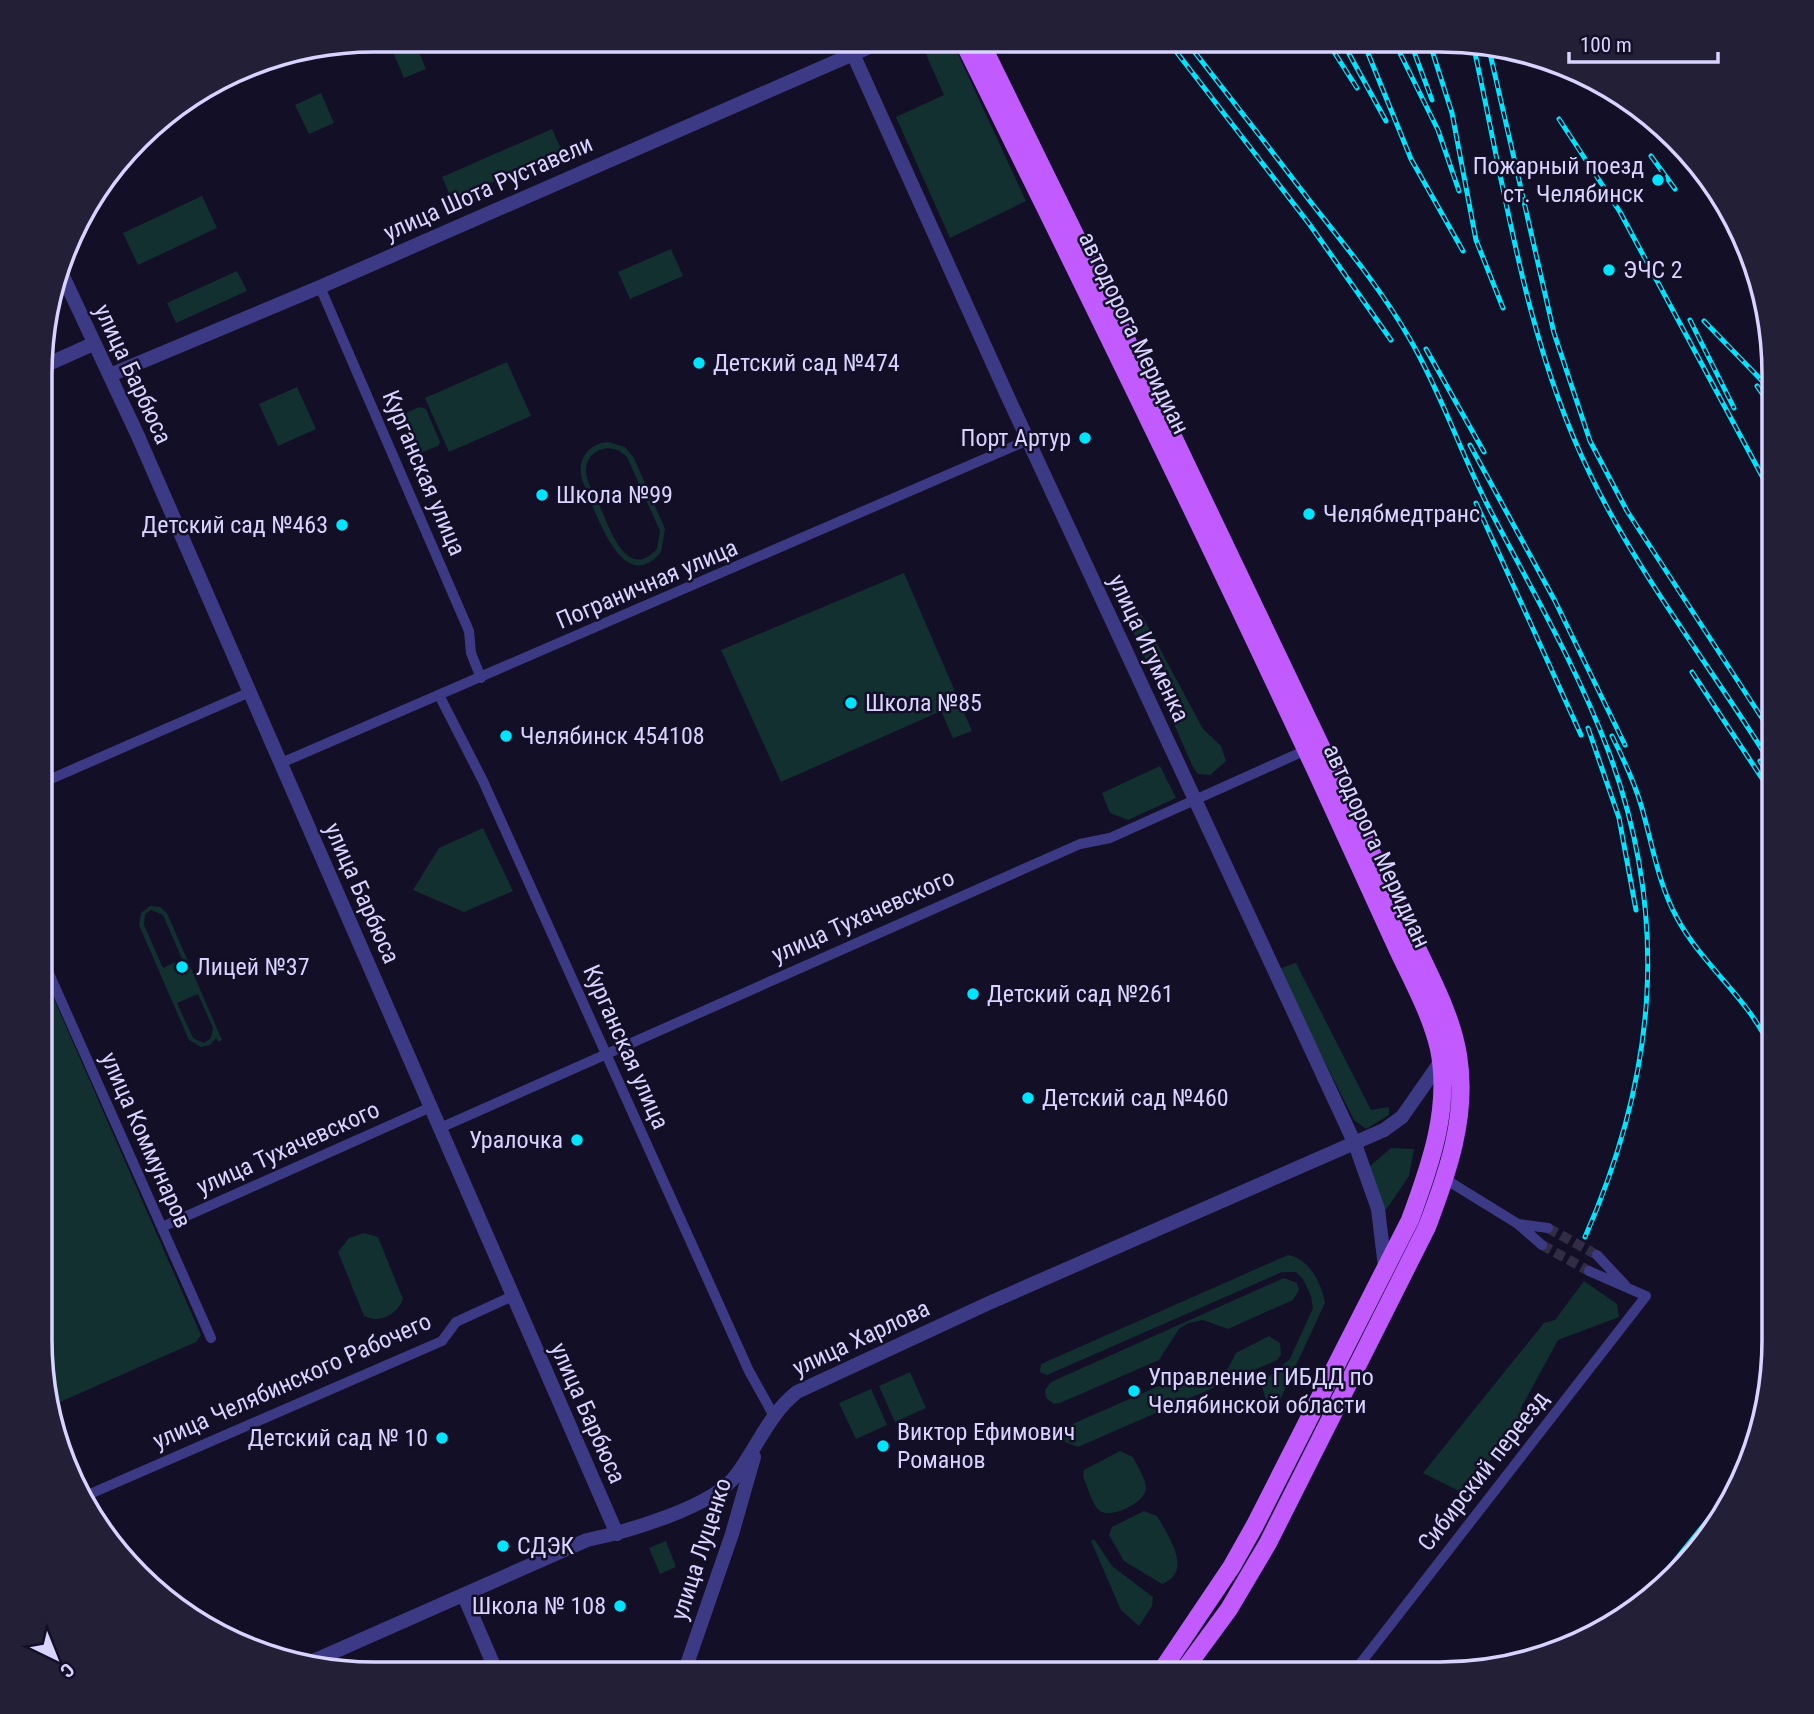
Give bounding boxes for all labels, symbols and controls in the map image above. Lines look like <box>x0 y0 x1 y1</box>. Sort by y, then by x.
scale bar <box>1569 21 1718 65</box>
text: 100 m <box>1580 33 1632 57</box>
street label: улица Шота Руставели <box>379 129 597 247</box>
place label: Пожарный поезд ст. Челябинск <box>1473 152 1644 208</box>
marker: Пожарный поезд ст. Челябинск <box>1650 172 1666 188</box>
street label: автодорога Меридиан <box>1073 227 1195 439</box>
place label: ЭЧС 2 <box>1623 256 1683 284</box>
marker: ЭЧС 2 <box>1601 262 1617 278</box>
street label: улица Барбюса <box>88 300 178 448</box>
place label: Детский сад №474 <box>713 349 900 377</box>
marker: Детский сад №474 <box>691 355 707 371</box>
street label: Курганская улица <box>377 386 471 560</box>
place label: Порт Артур <box>961 424 1071 452</box>
marker: Порт Артур <box>1077 430 1093 446</box>
place label: Школа №99 <box>556 481 673 509</box>
marker: Школа №99 <box>534 487 550 503</box>
place label: Челябмедтранс <box>1323 500 1480 528</box>
marker: Челябмедтранс <box>1301 506 1317 522</box>
place label: Детский сад №463 <box>141 511 328 539</box>
marker: Детский сад №463 <box>334 517 350 533</box>
street label: Пограничная улица <box>552 533 742 635</box>
street label: улица Игуменка <box>1103 570 1195 726</box>
place label: Школа №85 <box>865 689 982 717</box>
marker: Школа №85 <box>843 695 859 711</box>
place label: Челябинск 454108 <box>520 722 705 750</box>
marker: Челябинск 454108 <box>498 728 514 744</box>
street label: автодорога Меридиан <box>1318 740 1436 952</box>
street label: улица Барбюса <box>318 818 406 968</box>
street label: улица Тухачевского <box>767 863 959 969</box>
place label: Лицей №37 <box>196 953 310 981</box>
marker: Лицей №37 <box>174 959 190 975</box>
street label: Курганская улица <box>577 961 675 1133</box>
place label: Детский сад №261 <box>987 980 1174 1008</box>
marker: Детский сад №261 <box>965 986 981 1002</box>
street label: улица Коммунаров <box>95 1048 197 1232</box>
place label: Детский сад №460 <box>1042 1084 1229 1112</box>
marker: Детский сад №460 <box>1020 1090 1036 1106</box>
street label: улица Тухачевского <box>192 1095 384 1201</box>
place label: Уралочка <box>469 1126 563 1154</box>
marker: Уралочка <box>569 1132 585 1148</box>
street label: улица Харлова <box>788 1294 934 1382</box>
street label: улица Челябинского Рабочего <box>149 1307 435 1455</box>
street label: улица Барбюса <box>544 1338 632 1488</box>
place label: Управление ГИБДД по Челябинской области <box>1148 1363 1374 1419</box>
marker: Управление ГИБДД по Челябинской области <box>1126 1383 1142 1399</box>
street label: Сибирский переезд <box>1412 1385 1554 1557</box>
place label: Виктор Ефимович Романов <box>897 1418 1075 1474</box>
place label: Детский сад № 10 <box>248 1424 428 1452</box>
marker: Детский сад № 10 <box>434 1430 450 1446</box>
marker: Виктор Ефимович Романов <box>875 1438 891 1454</box>
street label: улица Луценко <box>665 1474 737 1624</box>
place label: СДЭК <box>517 1532 575 1560</box>
marker: СДЭК <box>495 1538 511 1554</box>
place label: Школа № 108 <box>472 1592 606 1620</box>
marker: Школа № 108 <box>612 1598 628 1614</box>
north arrow <box>21 1623 91 1693</box>
text: С <box>55 1658 79 1682</box>

